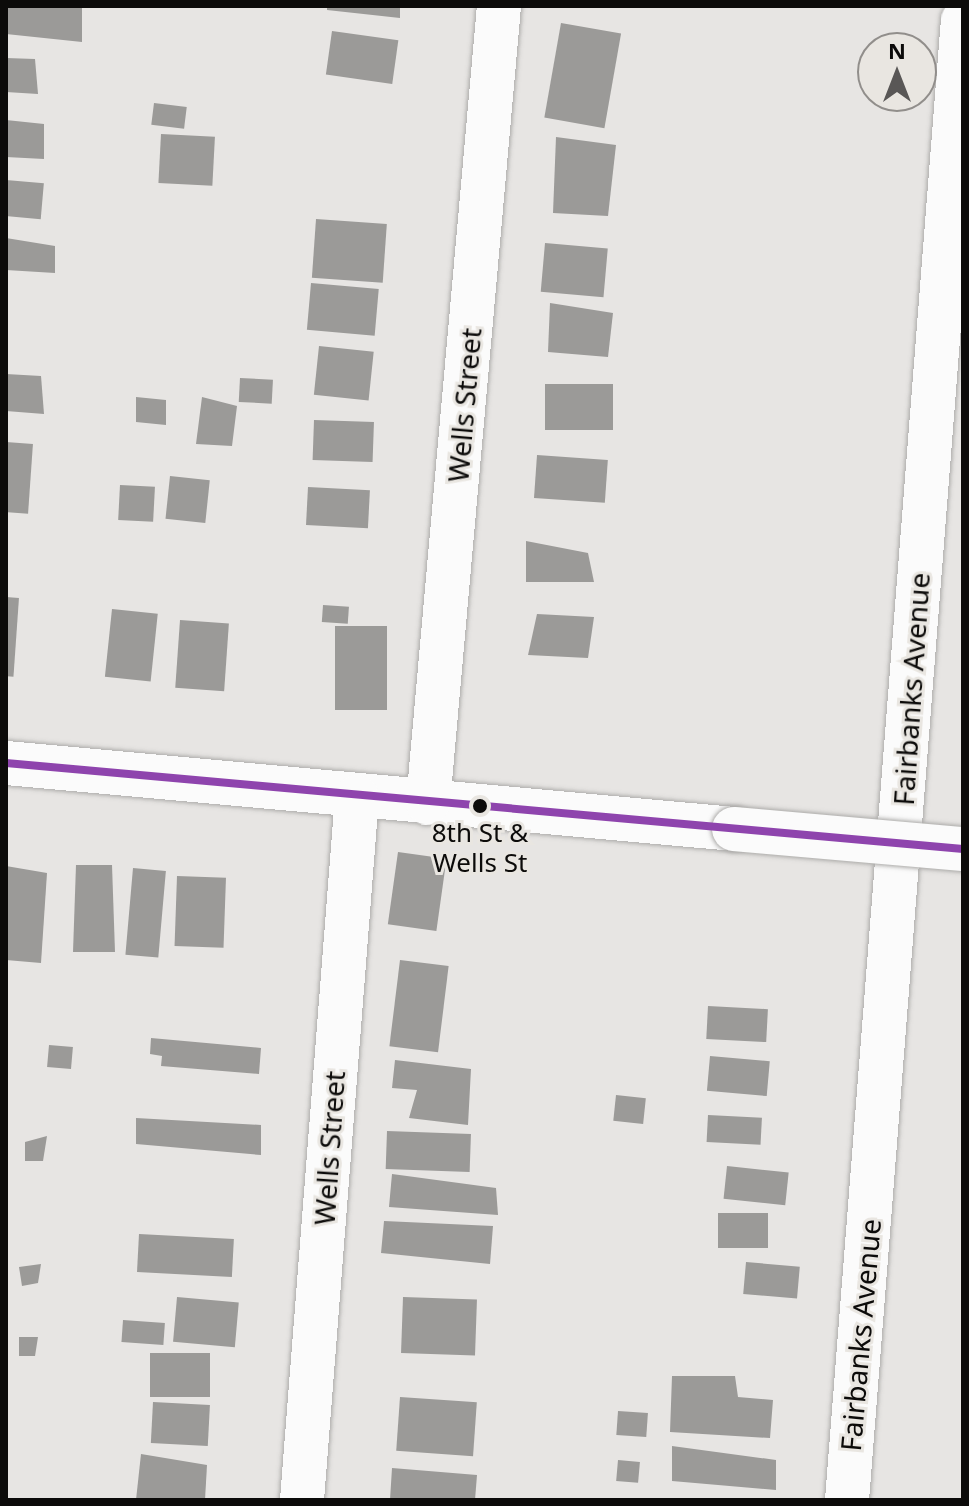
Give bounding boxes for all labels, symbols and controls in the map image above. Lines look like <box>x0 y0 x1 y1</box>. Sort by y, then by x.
north arrow <box>857 32 937 112</box>
text: N <box>888 35 906 65</box>
street label: Wells Street <box>441 327 487 483</box>
street label: Fairbanks Avenue <box>886 572 936 806</box>
marker: 8th St & Wells St <box>472 798 488 814</box>
place label: 8th St & Wells St <box>432 817 528 878</box>
street label: Wells Street <box>307 1070 351 1226</box>
street label: Fairbanks Avenue <box>833 1217 887 1453</box>

